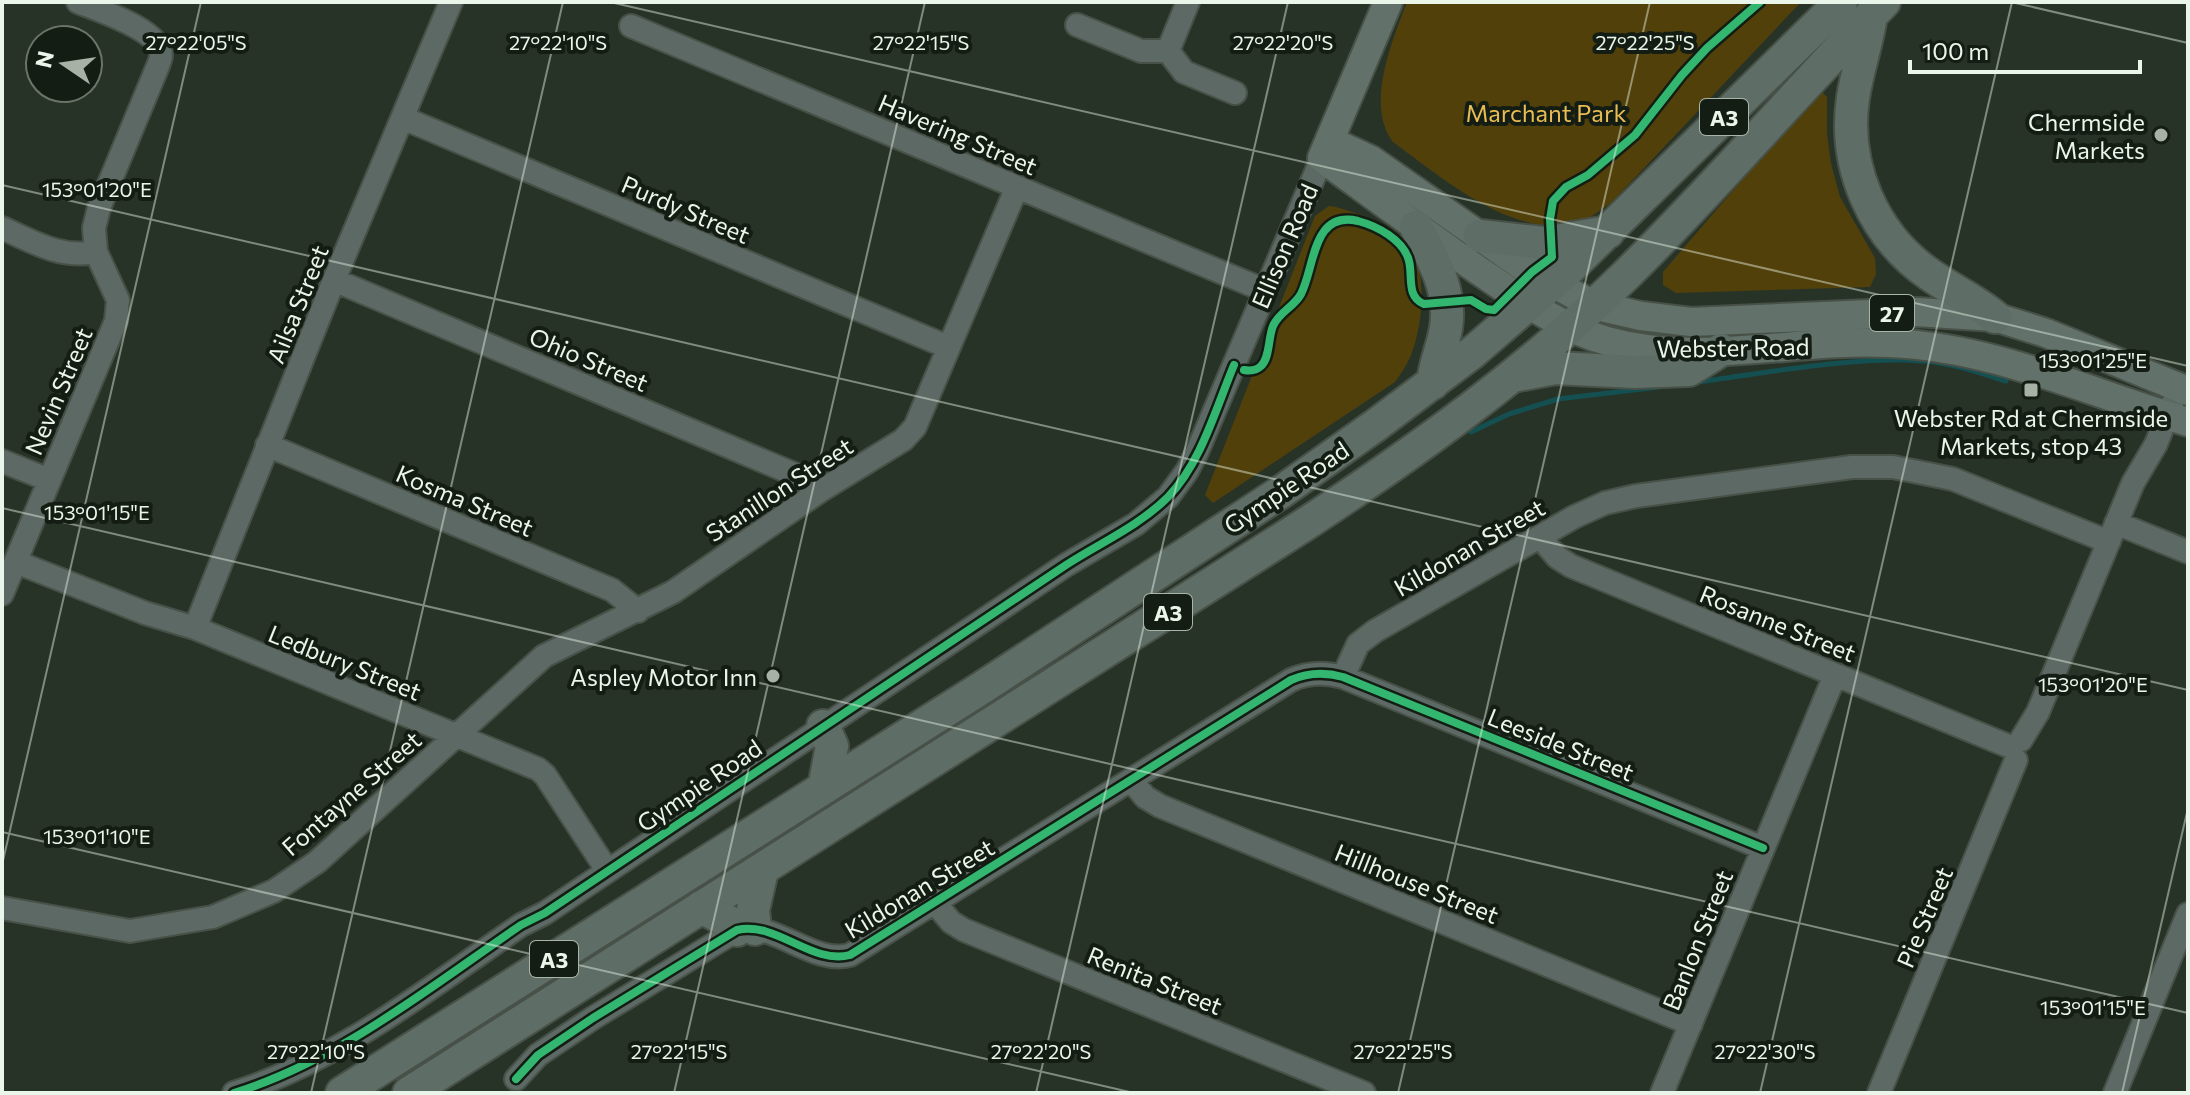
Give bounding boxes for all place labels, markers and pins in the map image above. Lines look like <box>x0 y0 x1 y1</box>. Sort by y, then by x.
place label: Chermside Markets <box>2028 107 2145 164</box>
marker: Chermside Markets <box>2152 126 2170 144</box>
marker: Webster Rd at Chermside Markets, stop 43 <box>2022 381 2040 399</box>
place label: Webster Rd at Chermside Markets, stop 43 <box>1894 403 2168 460</box>
place label: Aspley Motor Inn <box>570 662 757 691</box>
marker: Aspley Motor Inn <box>764 667 782 685</box>

